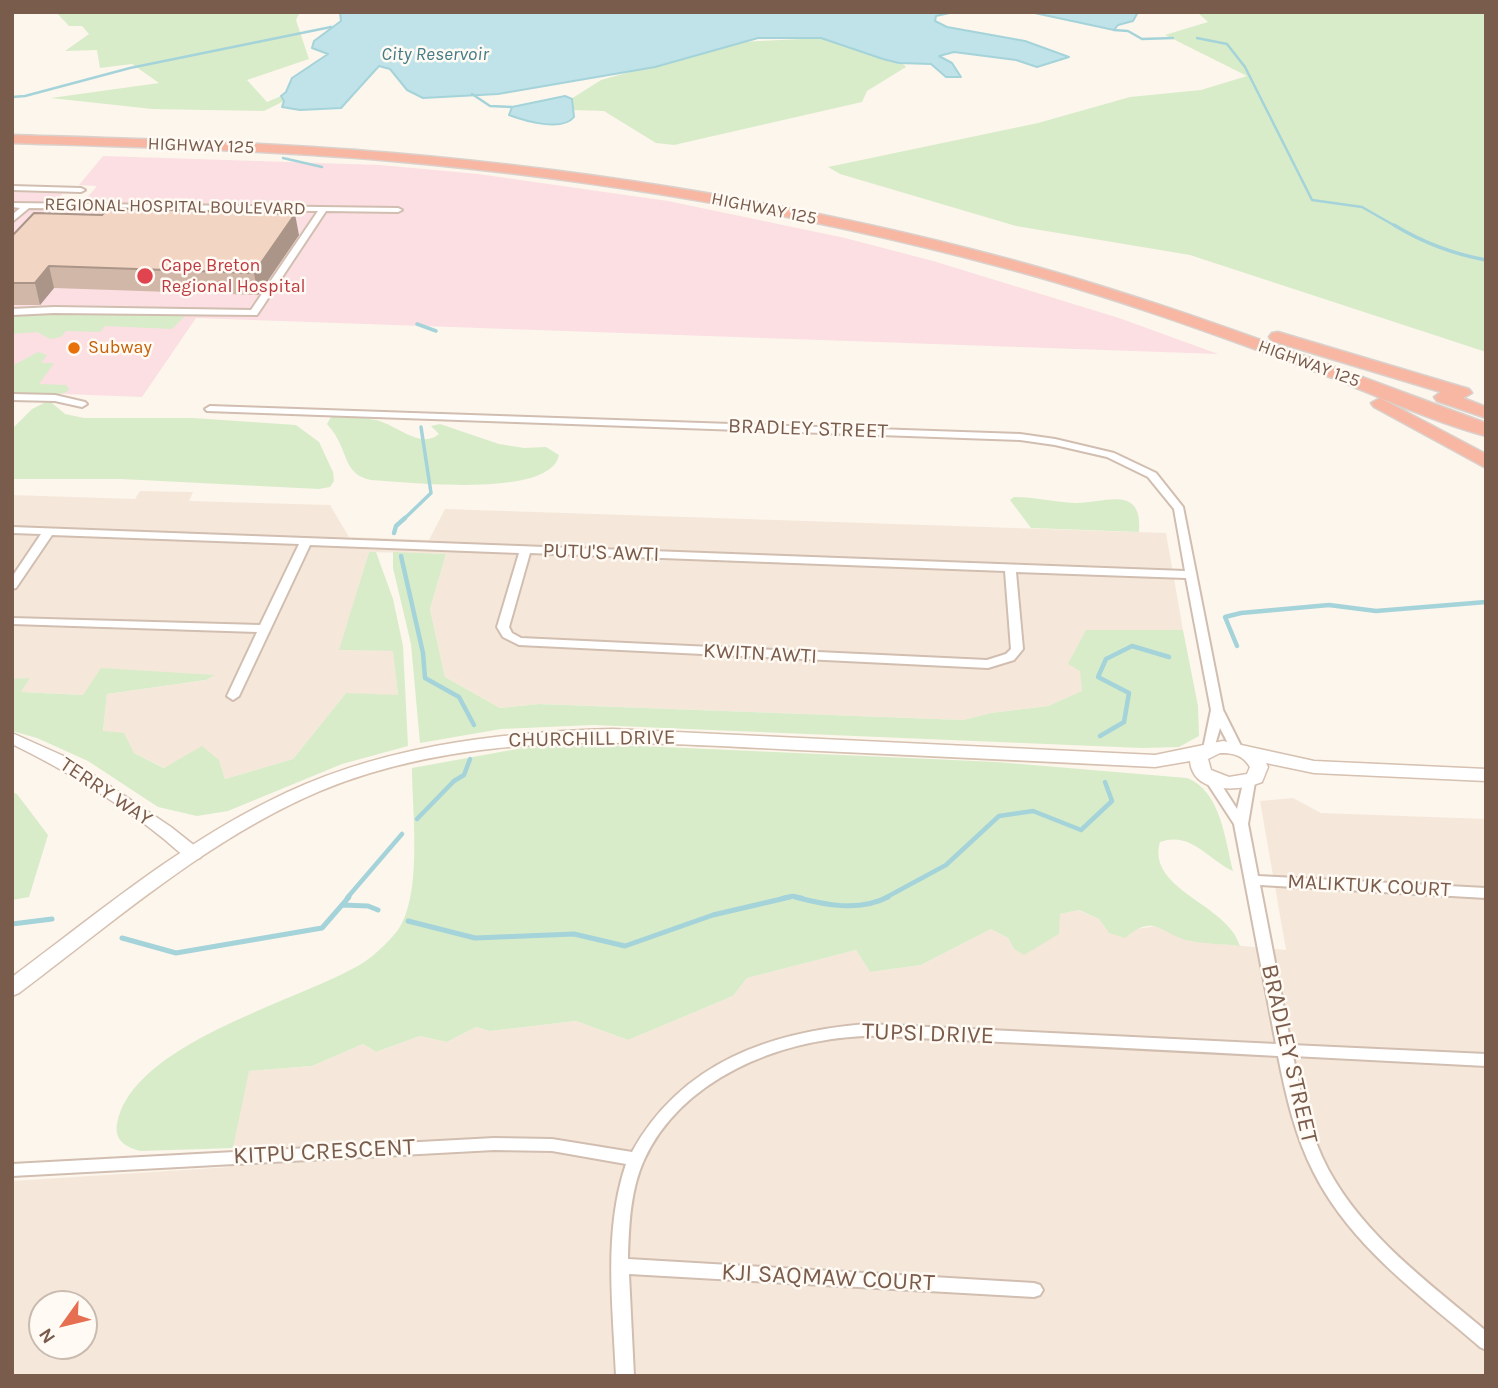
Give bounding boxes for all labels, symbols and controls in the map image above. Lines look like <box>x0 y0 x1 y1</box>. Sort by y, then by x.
water label: City Reservoir <box>381 44 489 66</box>
street label: HIGHWAY 125 <box>147 133 255 159</box>
street label: HIGHWAY 125 <box>710 188 818 230</box>
street label: REGIONAL HOSPITAL BOULEVARD <box>44 194 306 220</box>
place label: Cape Breton Regional Hospital <box>161 255 306 298</box>
marker: Cape Breton Regional Hospital <box>135 266 155 286</box>
street label: HIGHWAY 125 <box>1255 336 1363 392</box>
place label: Subway <box>88 337 152 359</box>
marker: Subway <box>66 340 82 356</box>
street label: BRADLEY STREET <box>728 414 888 444</box>
street label: PUTU'S AWTI <box>542 538 660 568</box>
street label: KWITN AWTI <box>702 638 818 670</box>
street label: CHURCHILL DRIVE <box>508 725 676 753</box>
street label: TERRY WAY <box>55 752 157 832</box>
street label: MALIKTUK COURT <box>1287 869 1451 903</box>
street label: BRADLEY STREET <box>1254 962 1324 1146</box>
street label: TUPSI DRIVE <box>861 1017 995 1051</box>
street label: KITPU CRESCENT <box>232 1133 416 1171</box>
street label: KJI SAQMAW COURT <box>720 1258 936 1298</box>
north arrow <box>28 1290 98 1360</box>
text: N <box>34 1324 60 1347</box>

